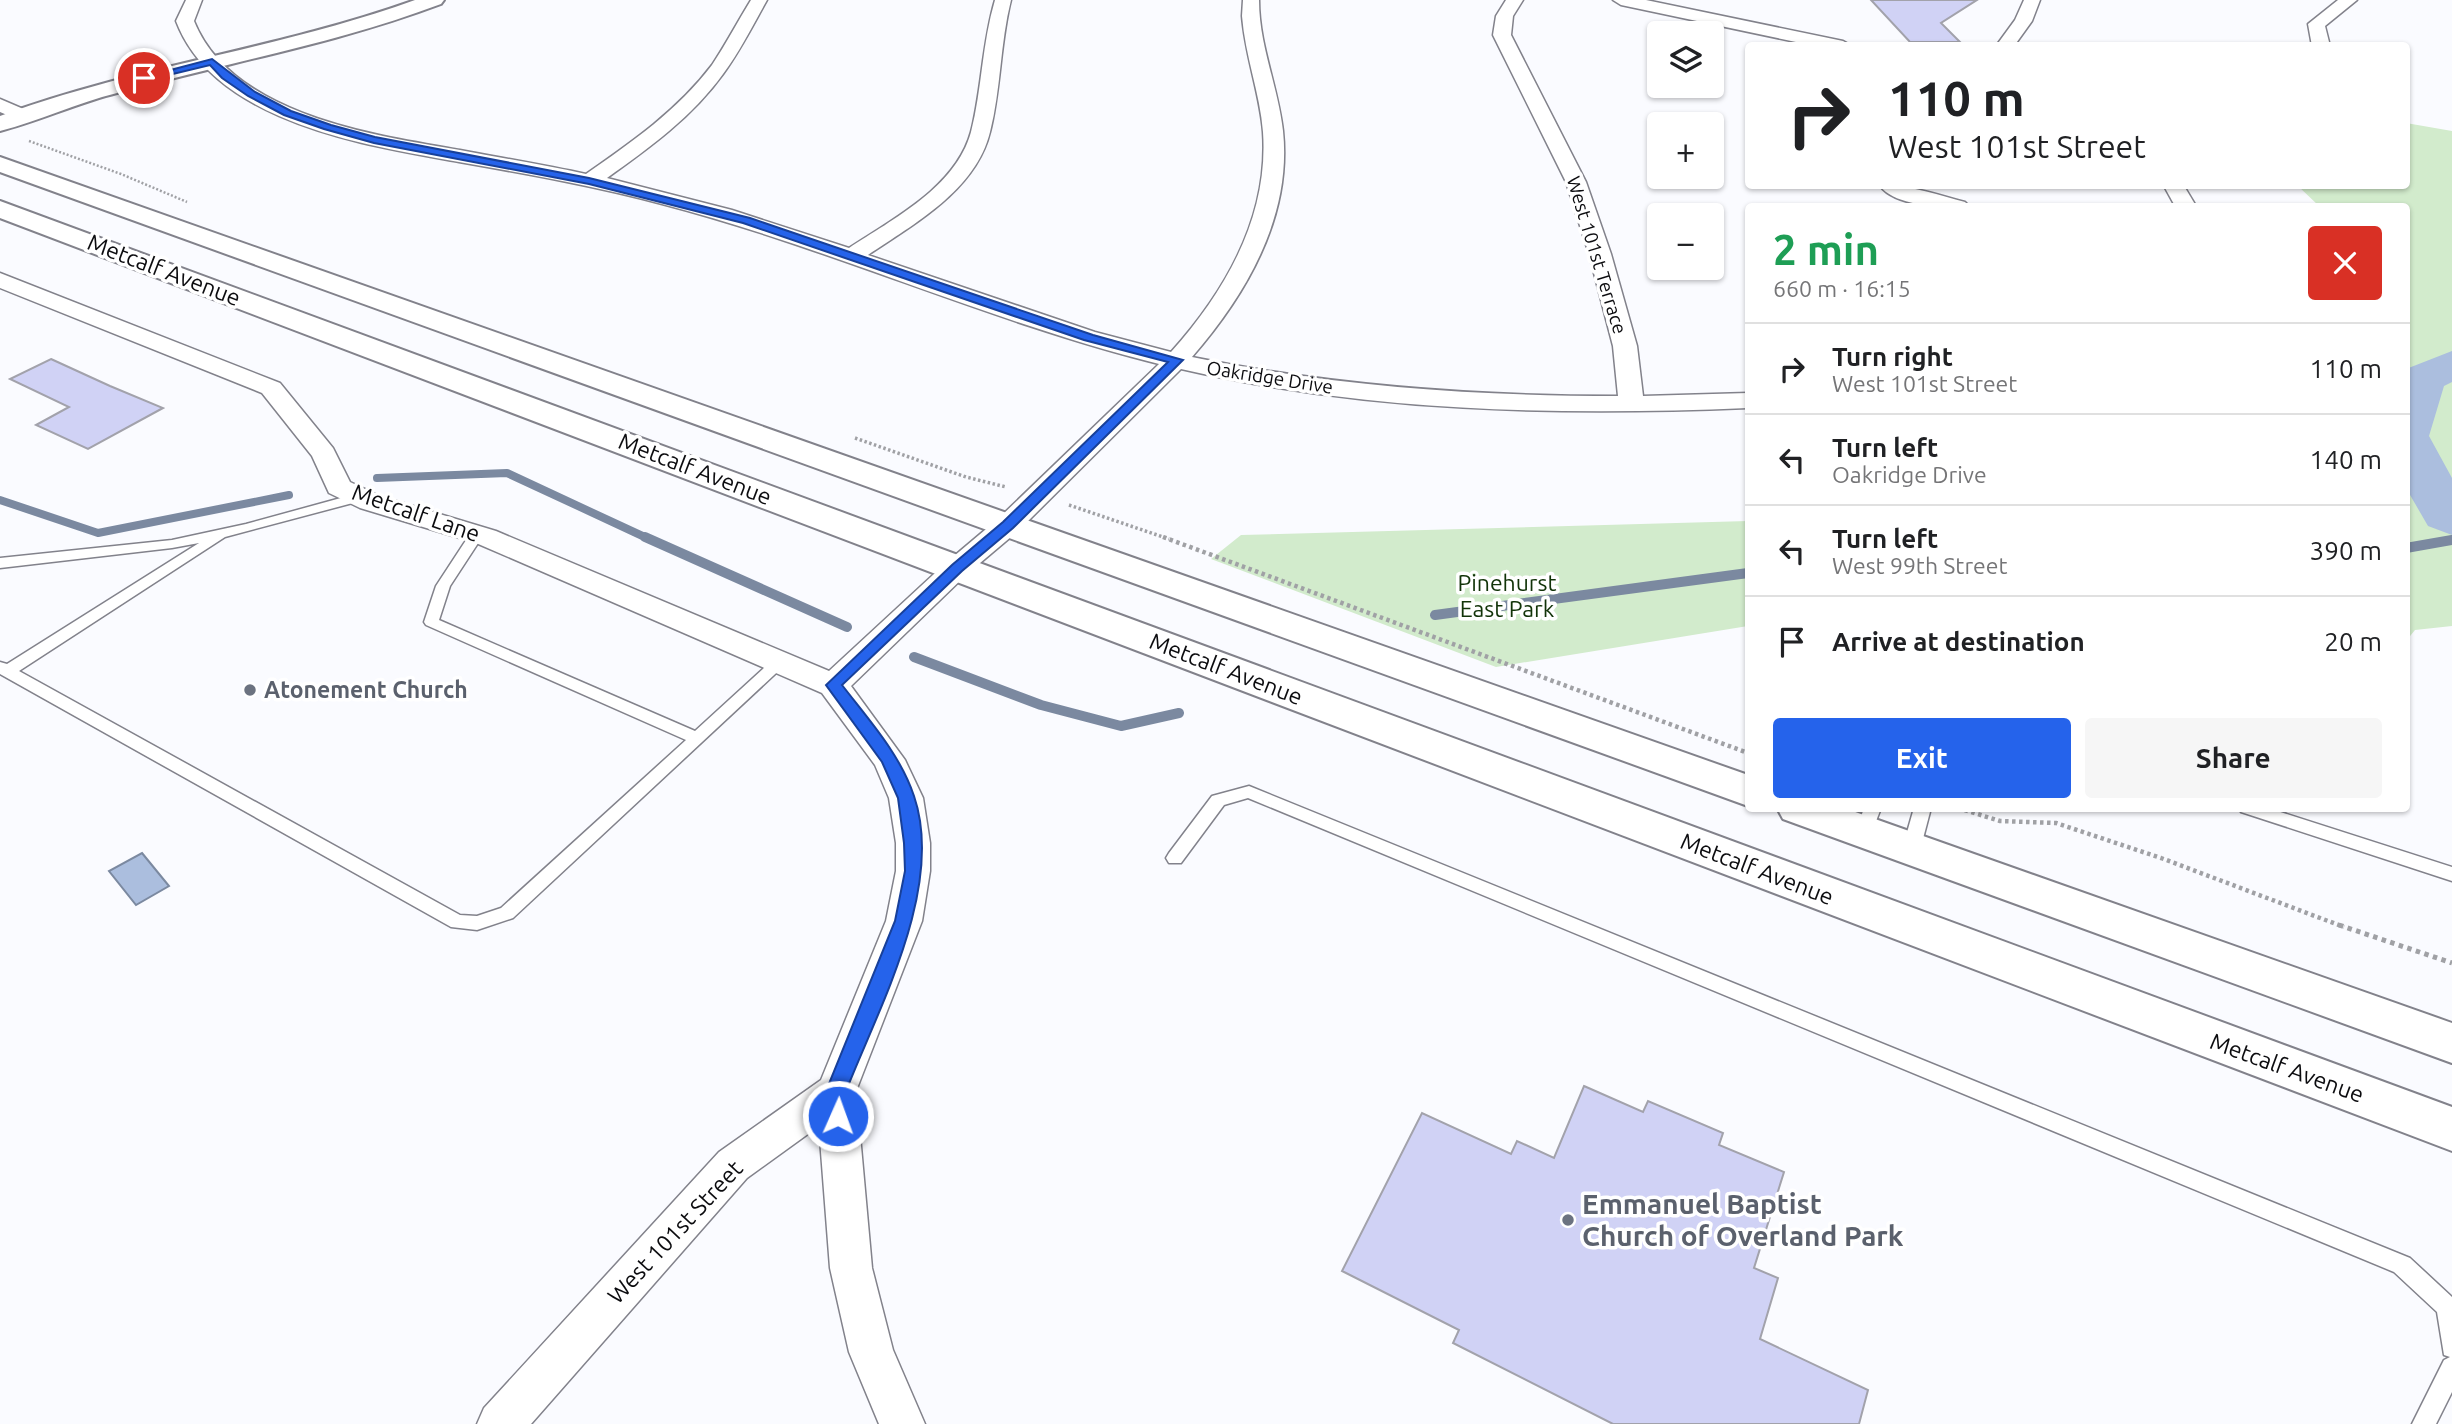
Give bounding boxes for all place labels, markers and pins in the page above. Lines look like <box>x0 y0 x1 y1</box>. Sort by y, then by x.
pin <box>114 48 174 108</box>
place label: Atonement Church <box>264 677 468 702</box>
marker: Atonement Church <box>242 682 258 698</box>
place label: Emmanuel Baptist Church of Overland Park <box>1582 1188 1904 1251</box>
marker: Emmanuel Baptist Church of Overland Park <box>1560 1212 1576 1228</box>

